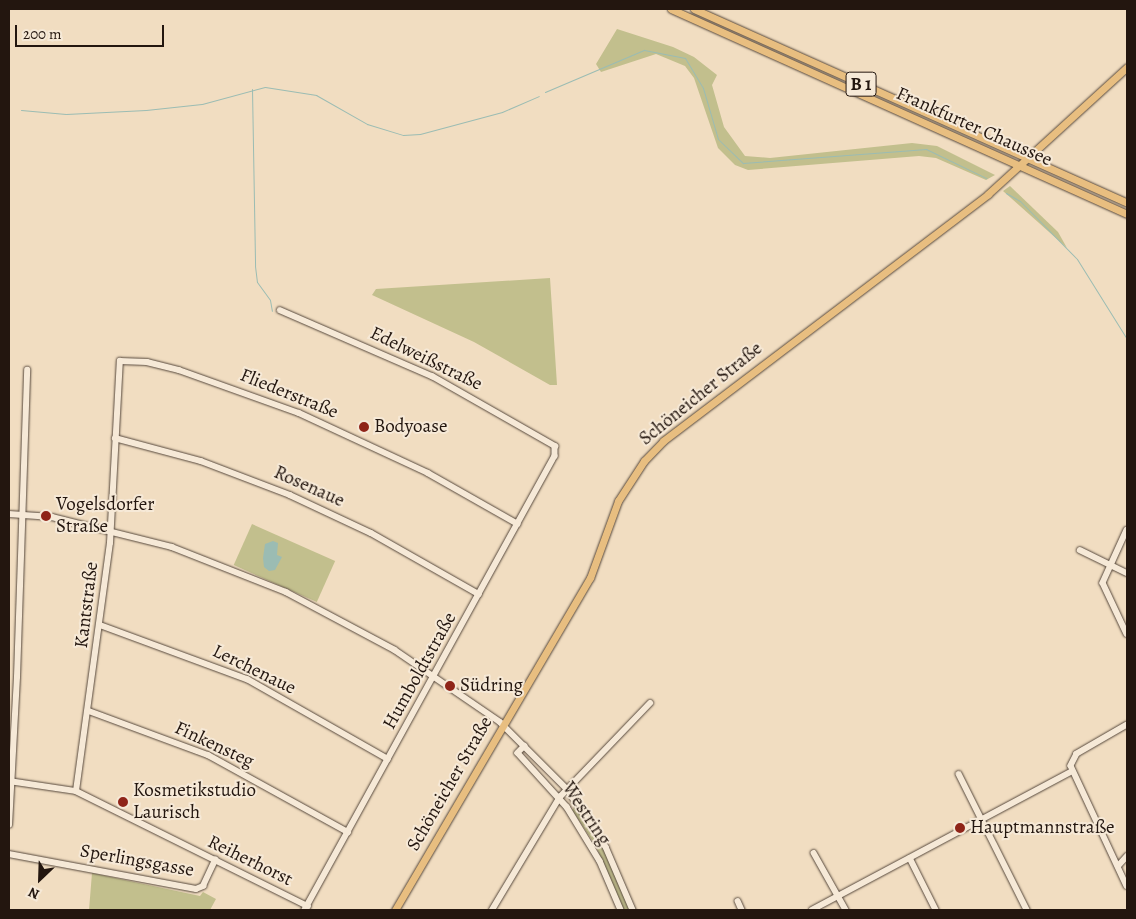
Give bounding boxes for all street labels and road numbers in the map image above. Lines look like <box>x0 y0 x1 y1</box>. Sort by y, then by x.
road number: B 1 <box>845 68 877 100</box>
street label: Frankfurter Chaussee <box>893 82 1055 172</box>
street label: Edelweißstraße <box>366 322 486 396</box>
street label: Schöneicher Straße <box>635 337 767 451</box>
street label: Fliederstraße <box>237 364 341 424</box>
street label: Rosenaue <box>270 461 348 513</box>
street label: Kantstraße <box>70 561 104 649</box>
street label: Humboldtstraße <box>378 609 462 733</box>
street label: Lerchenaue <box>209 640 299 700</box>
street label: Schöneicher Straße <box>402 713 498 855</box>
street label: Finkensteg <box>171 717 257 773</box>
street label: Westring <box>557 778 615 850</box>
street label: Reiherhorst <box>204 831 296 891</box>
street label: Sperlingsgasse <box>78 840 196 882</box>

